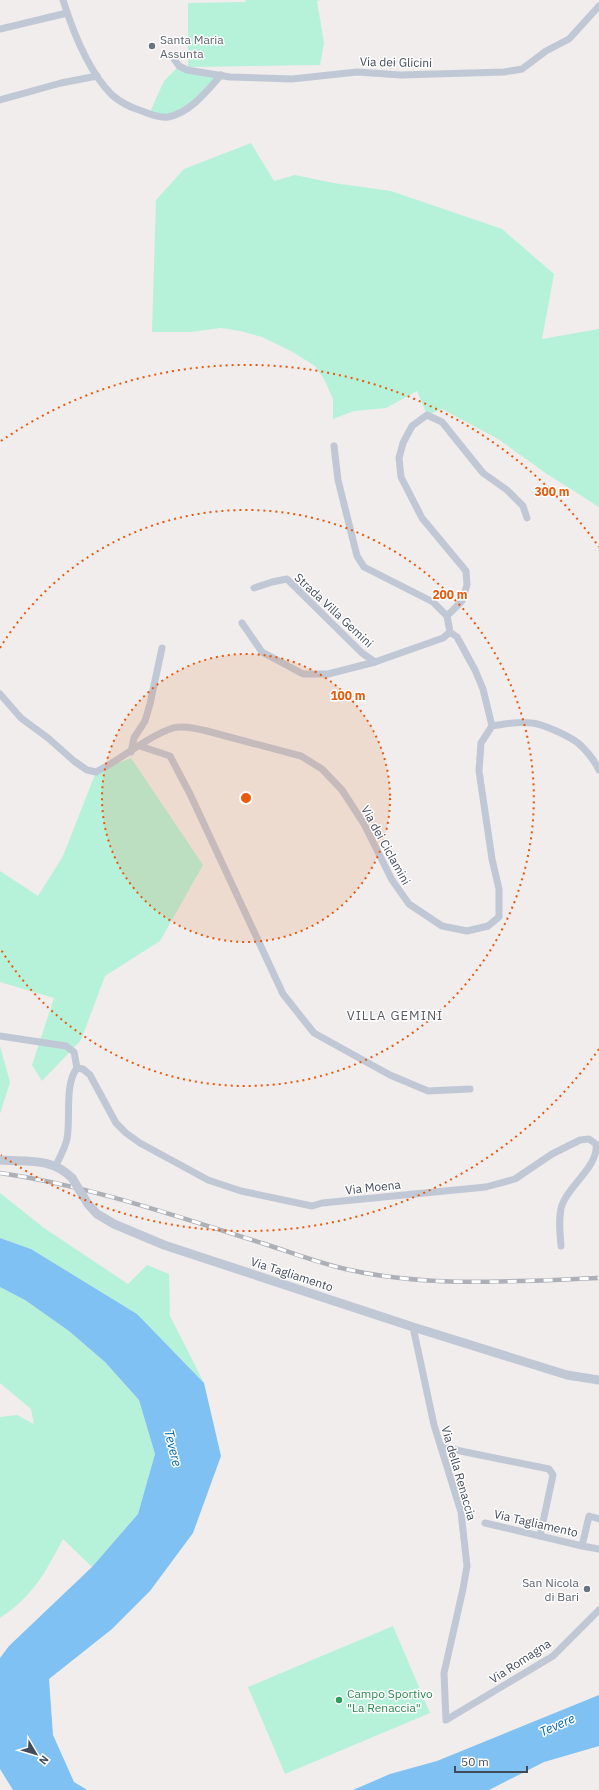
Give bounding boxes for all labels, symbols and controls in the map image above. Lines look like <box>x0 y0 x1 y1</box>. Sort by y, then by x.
place label: Santa Maria Assunta <box>160 32 224 61</box>
marker: Santa Maria Assunta <box>147 41 157 51</box>
street label: Via dei Glicini <box>360 54 432 70</box>
text: 300 m <box>534 484 570 499</box>
street label: Strada Villa Gemini <box>291 570 377 650</box>
text: 200 m <box>432 587 468 602</box>
text: 100 m <box>330 688 366 703</box>
centre of rings <box>239 791 253 805</box>
street label: Via dei Ciclamini <box>358 803 414 887</box>
district label: VILLA GEMINI <box>347 1007 443 1024</box>
street label: Via Moena <box>344 1177 402 1197</box>
street label: Via Tagliamento <box>249 1254 335 1294</box>
street label: Via della Renaccia <box>438 1424 480 1523</box>
water label: Tevere <box>160 1428 186 1468</box>
street label: Via Tagliamento <box>493 1506 580 1540</box>
place label: San Nicola di Bari <box>522 1575 580 1604</box>
marker: San Nicola di Bari <box>582 1584 592 1594</box>
street label: Via Romagna <box>486 1635 554 1686</box>
place label: Campo Sportivo "La Renaccia" <box>347 1686 433 1715</box>
marker: Campo Sportivo "La Renaccia" <box>334 1695 344 1705</box>
water label: Tevere <box>537 1710 578 1740</box>
north arrow <box>16 1734 56 1774</box>
scale bar <box>455 1748 527 1774</box>
text: N <box>36 1753 52 1768</box>
text: 50 m <box>461 1754 489 1769</box>

